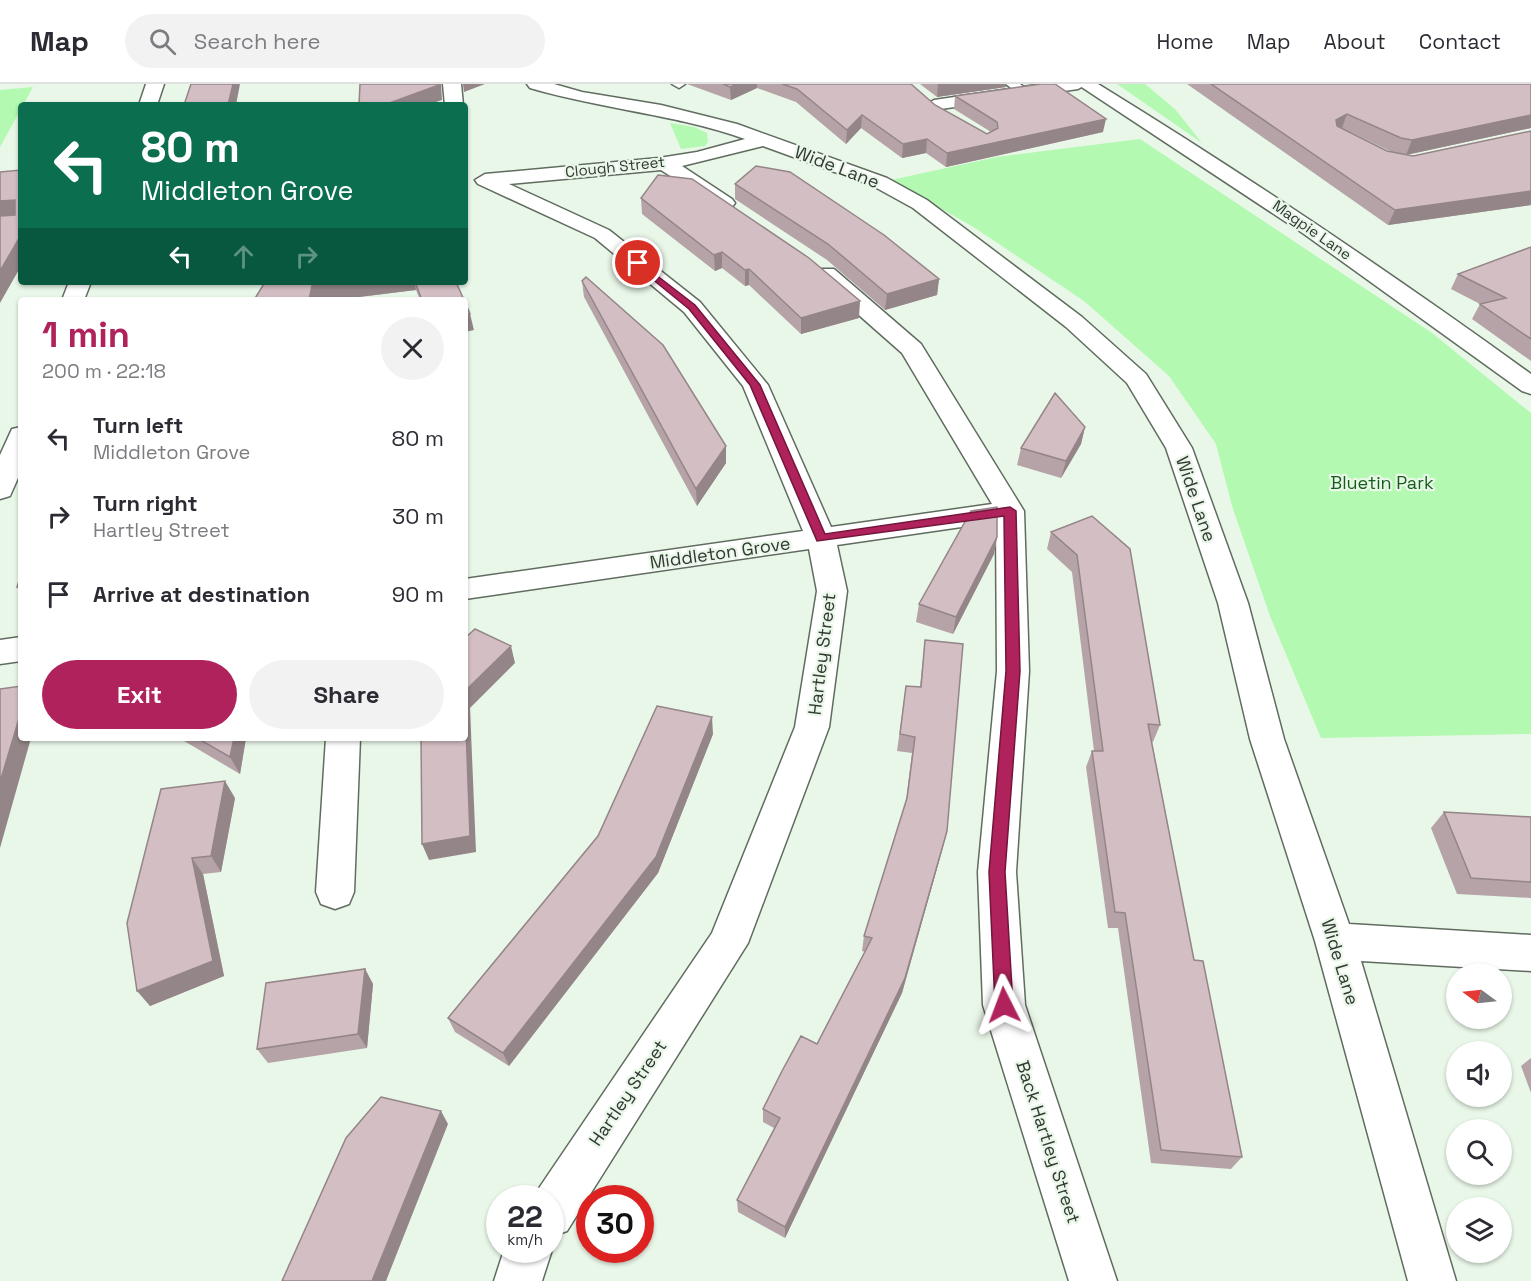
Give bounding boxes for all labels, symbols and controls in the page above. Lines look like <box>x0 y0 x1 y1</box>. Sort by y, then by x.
search box <box>125 14 545 68</box>
text: Map <box>30 23 89 59</box>
icon: search <box>146 25 179 58</box>
text: Search here <box>194 27 321 55</box>
text: Home <box>1156 28 1214 55</box>
text: Map <box>1247 28 1291 55</box>
text: About <box>1324 28 1386 55</box>
text: Contact <box>1419 28 1501 55</box>
text: 80 m <box>141 121 240 174</box>
icon: left <box>42 126 120 204</box>
street label: Wide Lane <box>792 140 883 193</box>
street label: Clough Street <box>564 152 666 181</box>
text: Middleton Grove <box>141 173 354 208</box>
street label: Magpie Lane <box>1269 195 1356 264</box>
pin <box>612 237 663 288</box>
icon: left <box>164 240 197 273</box>
icon: ahead <box>227 240 260 273</box>
icon: right <box>290 240 323 273</box>
icon: arrive <box>621 246 654 279</box>
text: 1 min <box>42 312 130 358</box>
button: close <box>381 317 444 380</box>
text: 200 m · 22:18 <box>42 358 166 384</box>
text: Turn left <box>93 411 183 439</box>
icon: left <box>42 422 75 455</box>
text: 80 m <box>392 424 444 452</box>
text: Middleton Grove <box>93 439 250 465</box>
street label: Wide Lane <box>1171 453 1222 545</box>
park label: Bluetin Park <box>1330 471 1434 494</box>
text: Turn right <box>93 489 198 517</box>
icon: right <box>42 500 75 533</box>
text: 30 m <box>392 502 444 530</box>
text: Hartley Street <box>93 517 230 543</box>
street label: Middleton Grove <box>648 531 792 574</box>
icon: arrive <box>42 578 75 611</box>
text: Arrive at destination <box>93 580 310 608</box>
text: 90 m <box>392 580 444 608</box>
street label: Hartley Street <box>803 592 840 716</box>
button: Exit <box>42 660 237 729</box>
button: Share <box>249 660 444 729</box>
street label: Wide Lane <box>1316 916 1364 1008</box>
north arrow <box>1446 963 1512 1029</box>
map controls <box>1446 963 1512 1263</box>
position arrow <box>972 973 1036 1037</box>
street label: Hartley Street <box>584 1035 671 1150</box>
button: sound <box>1446 1041 1512 1107</box>
street label: Back Hartley Street <box>1011 1057 1086 1226</box>
button: search <box>1446 1119 1512 1185</box>
speed limit sign: 30 <box>576 1185 654 1263</box>
text: 22 <box>507 1197 543 1236</box>
button: layers <box>1446 1197 1512 1263</box>
text: km/h <box>507 1230 543 1249</box>

